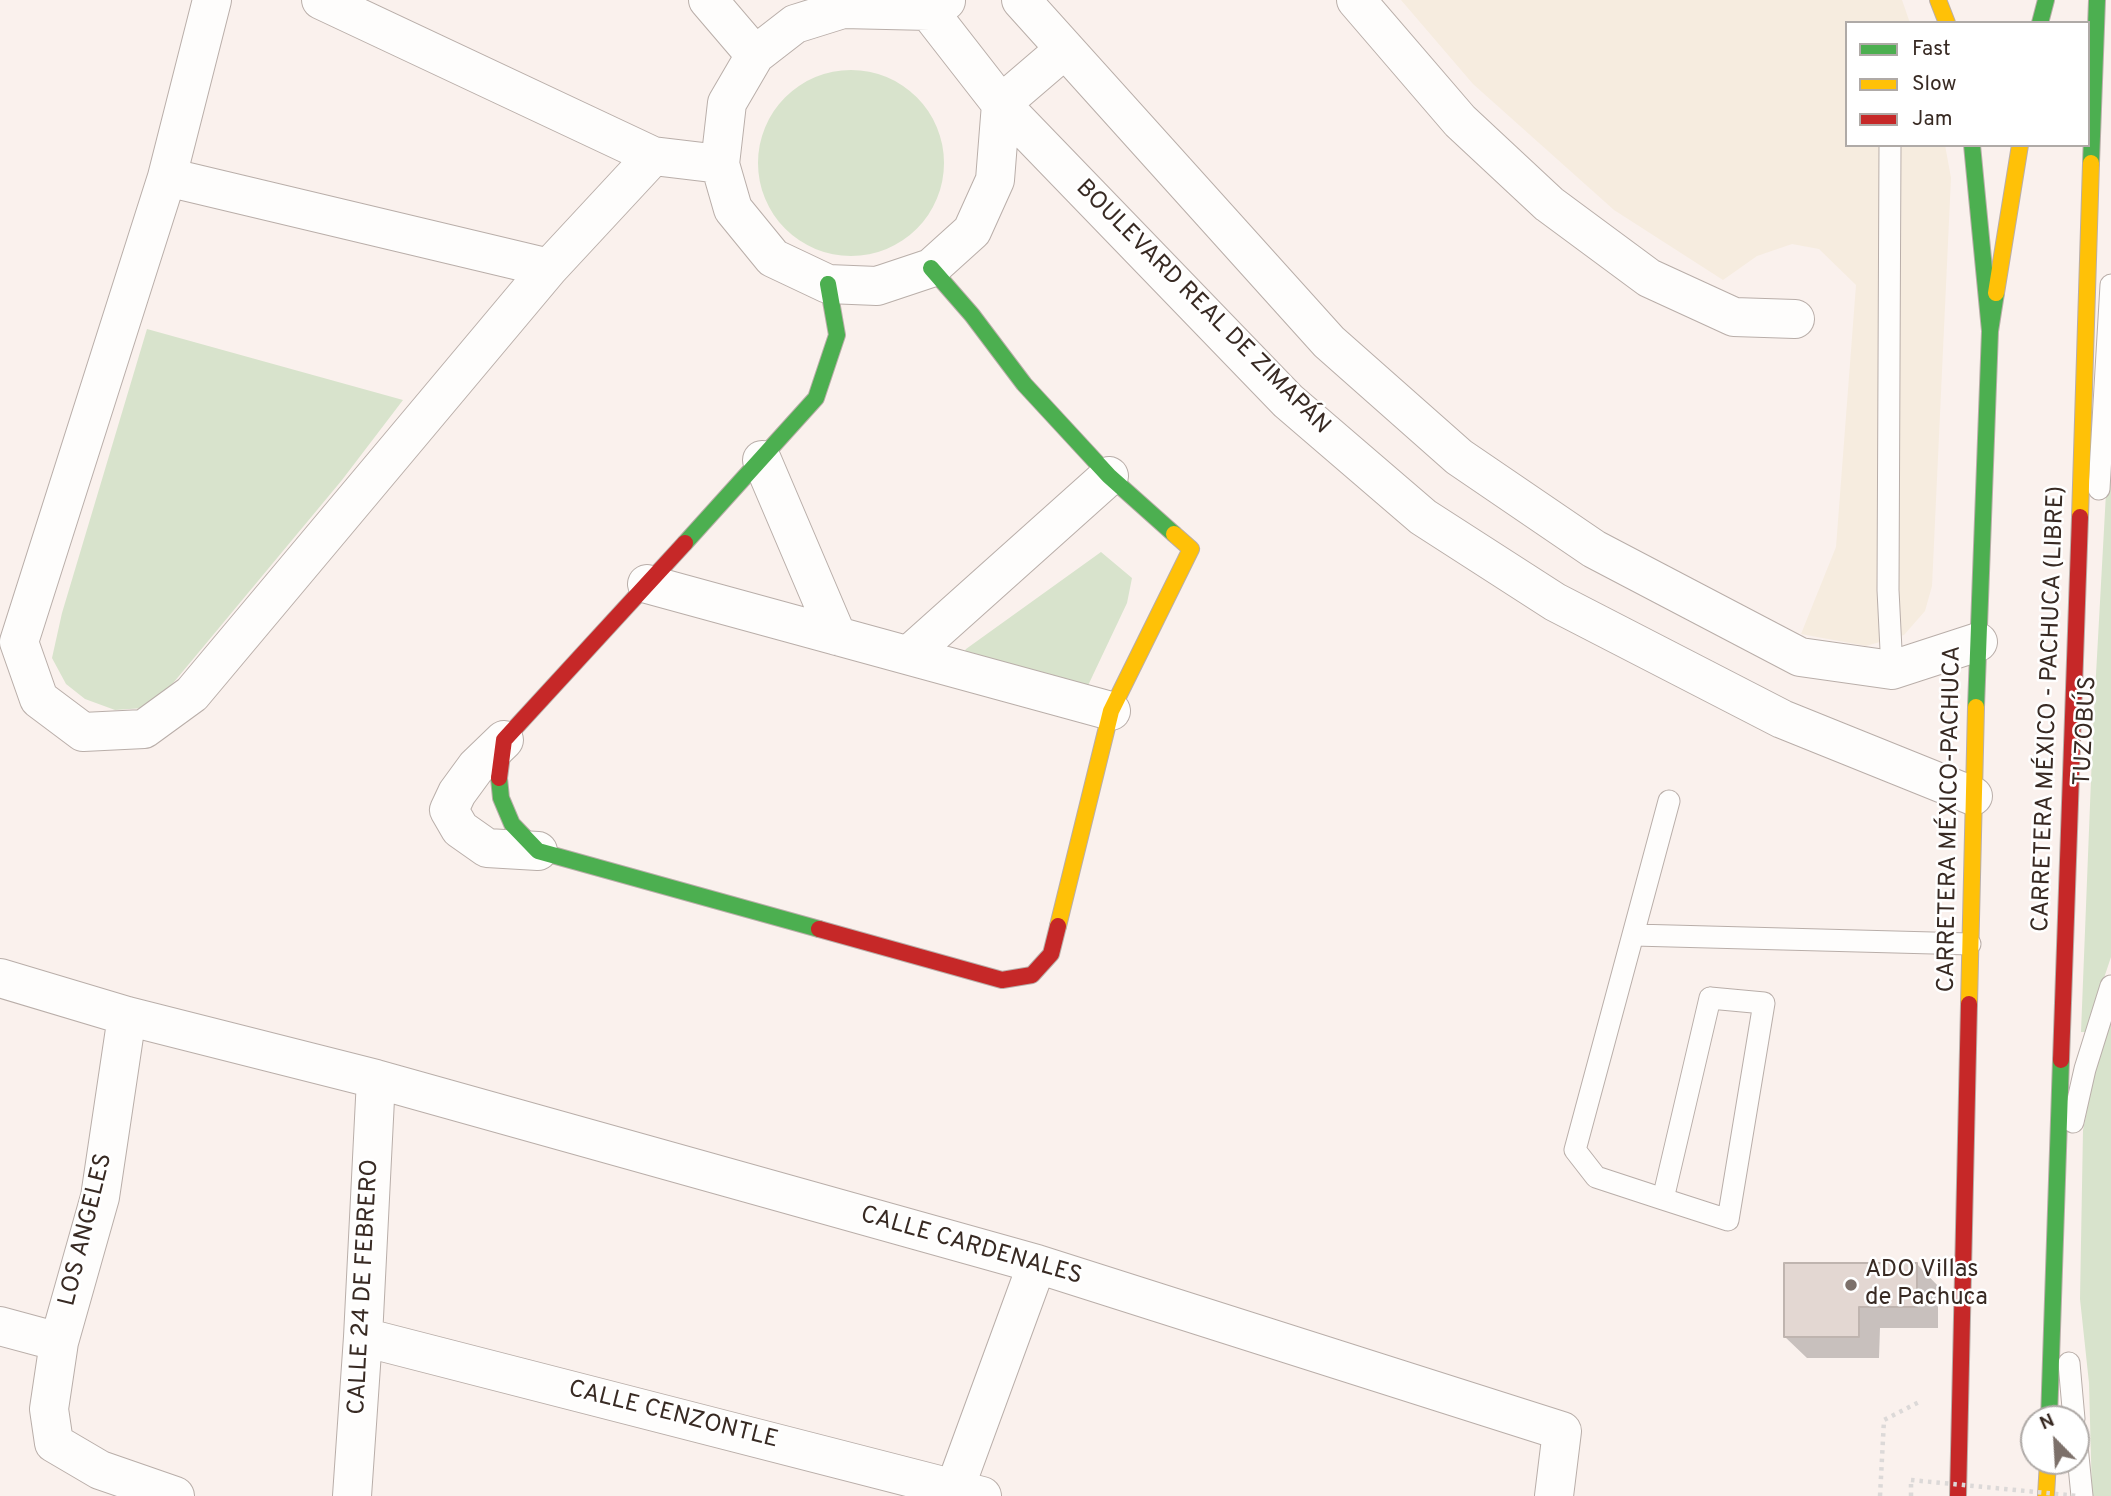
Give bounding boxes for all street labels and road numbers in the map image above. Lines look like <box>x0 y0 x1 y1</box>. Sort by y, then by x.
street label: BOULEVARD REAL DE ZIMAPÁN <box>1069 175 1335 441</box>
street label: CARRETERA MÉXICO - PACHUCA (LIBRE) <box>2028 485 2072 933</box>
street label: CARRETERA MÉXICO-PACHUCA <box>1934 645 1968 993</box>
street label: TUZOBÚS <box>2070 675 2104 787</box>
street label: LOS ANGELES <box>54 1151 120 1309</box>
street label: CALLE 24 DE FEBRERO <box>344 1158 386 1416</box>
street label: CALLE CARDENALES <box>857 1202 1085 1292</box>
street label: CALLE CENZONTLE <box>565 1376 781 1456</box>

